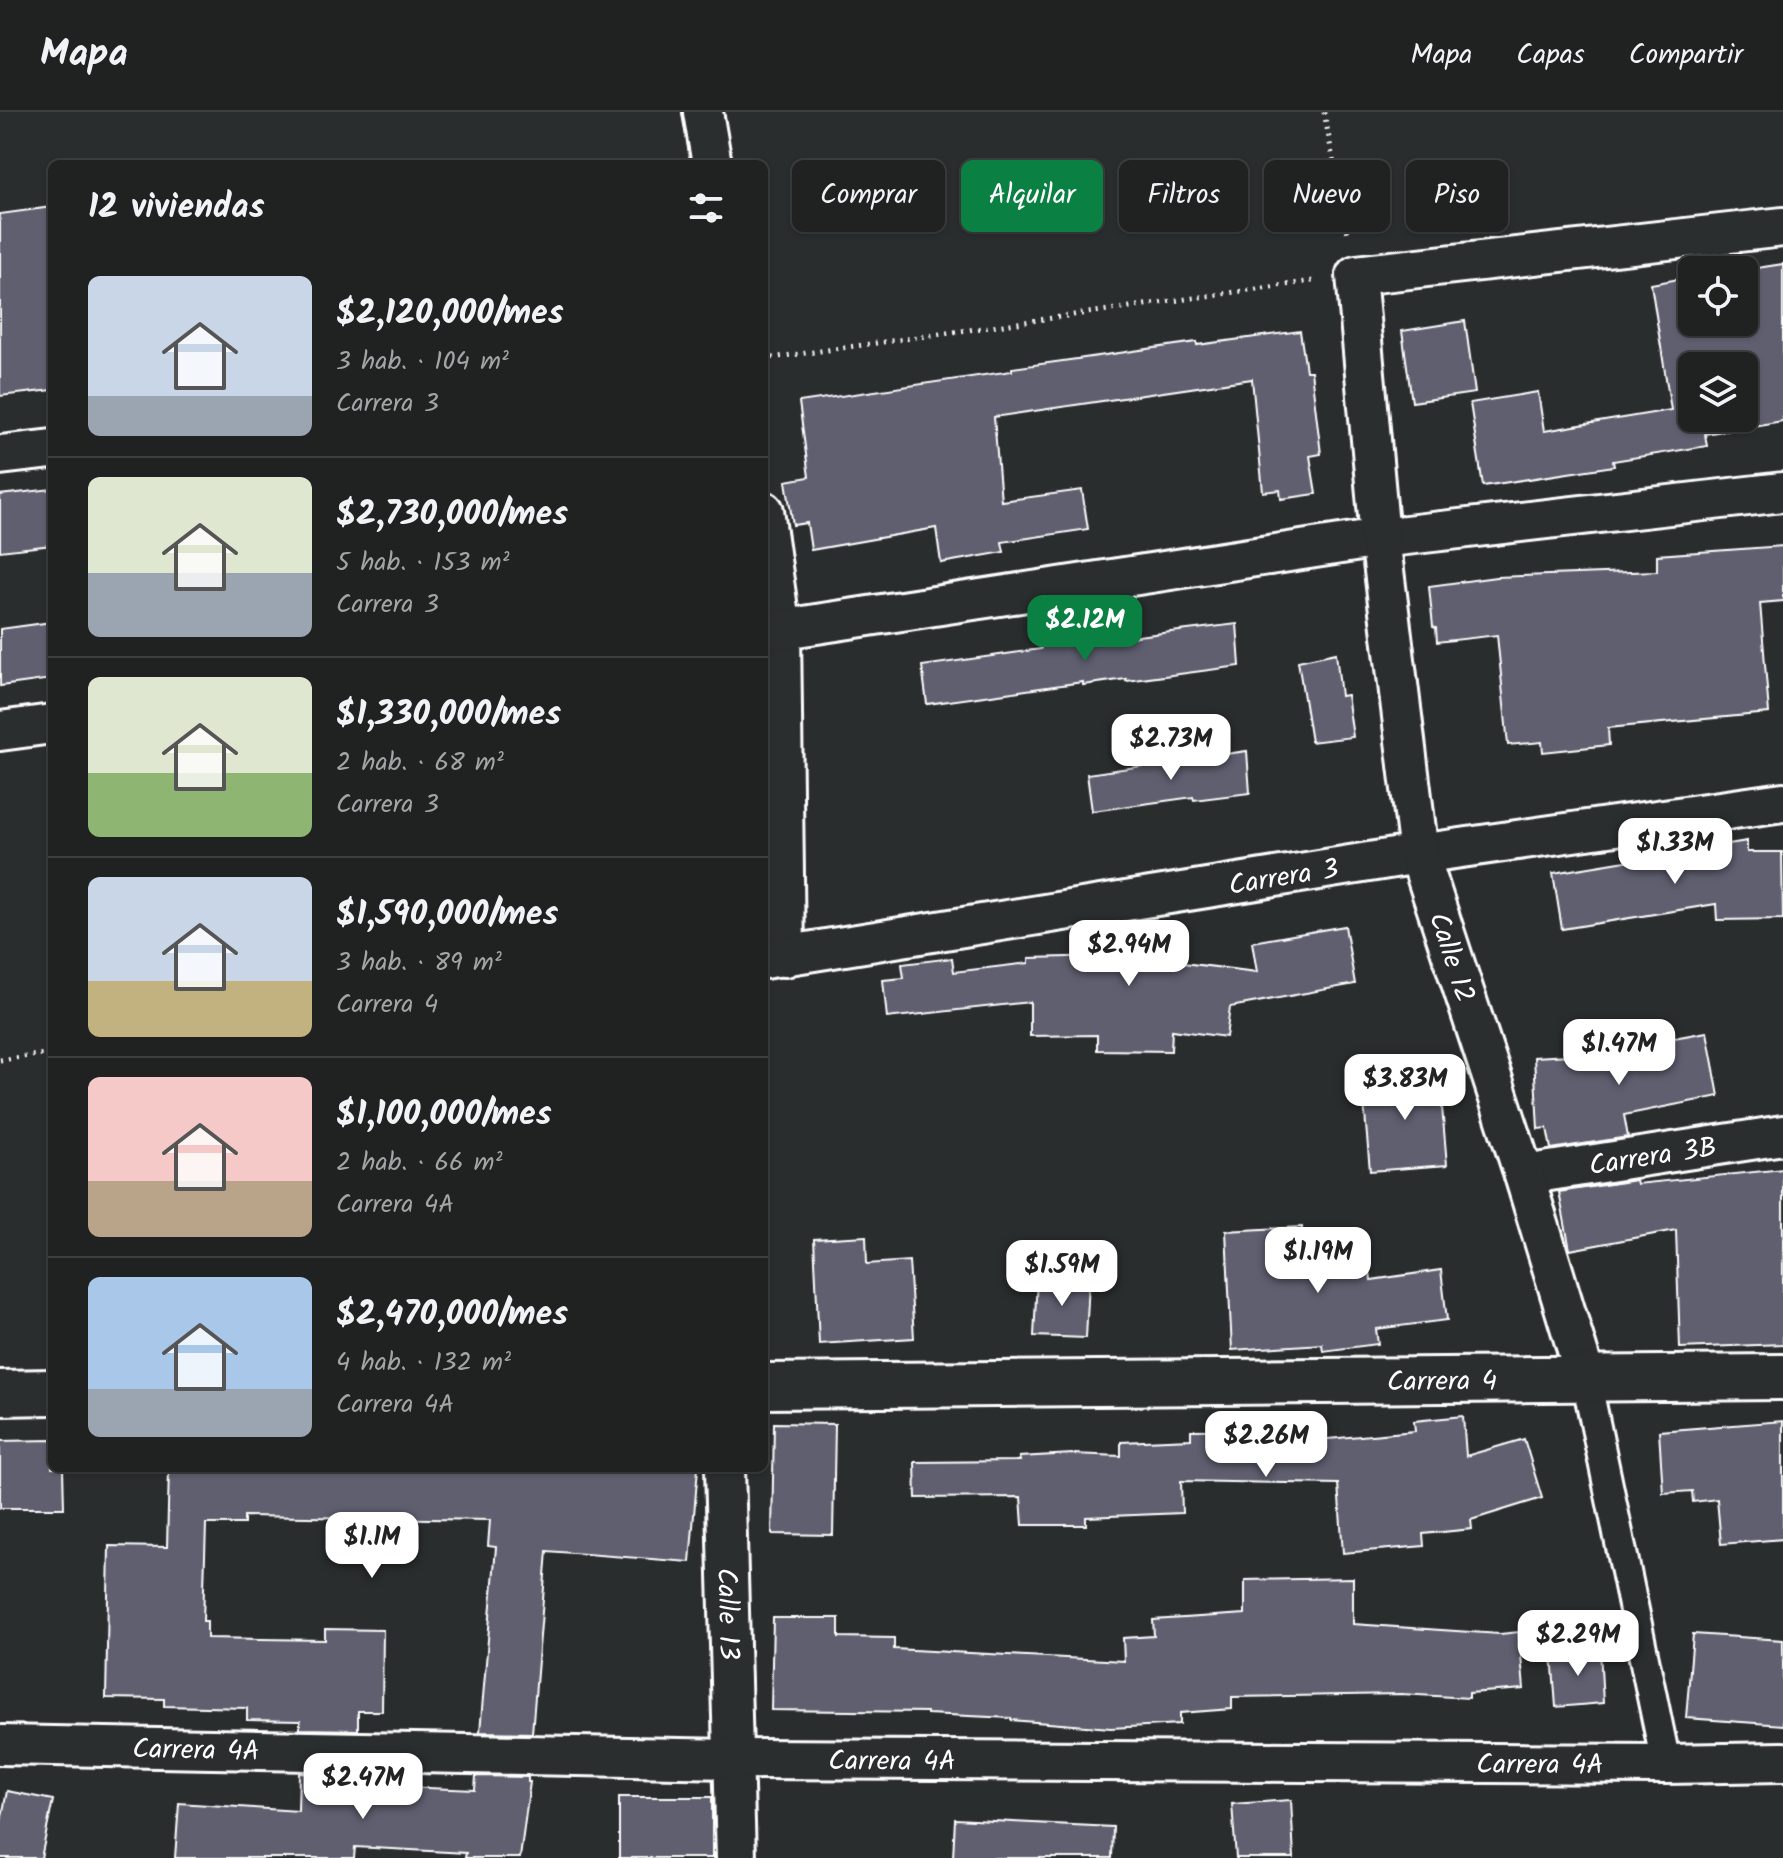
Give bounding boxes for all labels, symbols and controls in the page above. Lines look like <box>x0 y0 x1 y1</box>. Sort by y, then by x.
text: Mapa <box>40 25 128 85</box>
text: Mapa <box>1411 33 1472 78</box>
text: Capas <box>1516 33 1585 78</box>
text: Compartir <box>1629 33 1743 78</box>
chip: Comprar <box>792 160 945 232</box>
chip: Alquilar <box>961 160 1103 232</box>
chip: Filtros <box>1119 160 1248 232</box>
chip: Nuevo <box>1264 160 1390 232</box>
chip: Piso <box>1406 160 1508 232</box>
text: 12 viviendas <box>88 181 265 235</box>
icon: filters <box>684 186 728 230</box>
map controls <box>1678 256 1758 432</box>
button: locate <box>1678 256 1758 336</box>
text: $2,120,000/mes <box>336 287 564 341</box>
icon: home <box>152 308 248 404</box>
text: 3 hab. · 104 m² <box>336 341 509 383</box>
button: layers <box>1678 352 1758 432</box>
text: Carrera 3 <box>336 383 439 425</box>
text: $2,730,000/mes <box>336 488 568 542</box>
icon: home <box>152 509 248 605</box>
text: 5 hab. · 153 m² <box>336 542 509 584</box>
text: Carrera 3 <box>336 584 439 626</box>
pin: $2.12M <box>1020 595 1150 663</box>
text: $2.12M <box>1045 600 1125 642</box>
text: $1,330,000/mes <box>336 688 561 742</box>
icon: home <box>152 709 248 805</box>
pin: $2.73M <box>1106 714 1236 782</box>
text: $2.73M <box>1130 719 1212 761</box>
text: 2 hab. · 68 m² <box>336 742 504 784</box>
text: Carrera 3 <box>336 784 439 826</box>
pin: $1.33M <box>1610 818 1740 886</box>
text: $1.33M <box>1636 823 1714 865</box>
street label: Carrera 3 <box>1226 847 1342 909</box>
text: $1,590,000/mes <box>336 888 558 942</box>
street label: Calle 12 <box>1415 907 1486 1009</box>
icon: home <box>152 909 248 1005</box>
pin: $2.94M <box>1064 920 1194 988</box>
text: $2.94M <box>1087 925 1171 967</box>
text: 3 hab. · 89 m² <box>336 942 502 984</box>
text: Carrera 4 <box>336 984 438 1026</box>
pin: $1.47M <box>1554 1019 1684 1087</box>
text: $1.47M <box>1581 1024 1657 1066</box>
pin: $3.83M <box>1340 1054 1470 1122</box>
text: $3.83M <box>1363 1059 1448 1101</box>
text: $1,100,000/mes <box>336 1088 552 1142</box>
icon: home <box>152 1109 248 1205</box>
street label: Carrera 3B <box>1586 1126 1720 1190</box>
text: 2 hab. · 66 m² <box>336 1142 503 1184</box>
text: Carrera 4A <box>336 1184 454 1226</box>
pin: $1.19M <box>1253 1227 1383 1295</box>
text: $1.19M <box>1283 1232 1353 1274</box>
pin: $1.59M <box>997 1240 1127 1308</box>
text: $1.59M <box>1024 1245 1100 1287</box>
text: $2,470,000/mes <box>336 1288 568 1342</box>
icon: home <box>152 1309 248 1405</box>
text: 4 hab. · 132 m² <box>336 1342 511 1384</box>
street label: Carrera 4 <box>1387 1360 1497 1405</box>
text: Carrera 4A <box>336 1384 454 1426</box>
pin: $2.26M <box>1201 1411 1331 1479</box>
text: $2.26M <box>1223 1416 1309 1458</box>
pin: $1.1M <box>316 1512 428 1580</box>
text: $1.1M <box>344 1517 400 1559</box>
street label: Calle 13 <box>703 1567 750 1661</box>
pin: $2.29M <box>1513 1610 1643 1678</box>
text: $2.29M <box>1536 1615 1620 1657</box>
street label: Carrera 4A <box>132 1728 260 1775</box>
street label: Carrera 4A <box>828 1740 956 1785</box>
street label: Carrera 4A <box>1476 1743 1604 1789</box>
pin: $2.47M <box>298 1753 428 1821</box>
text: $2.47M <box>322 1758 404 1800</box>

